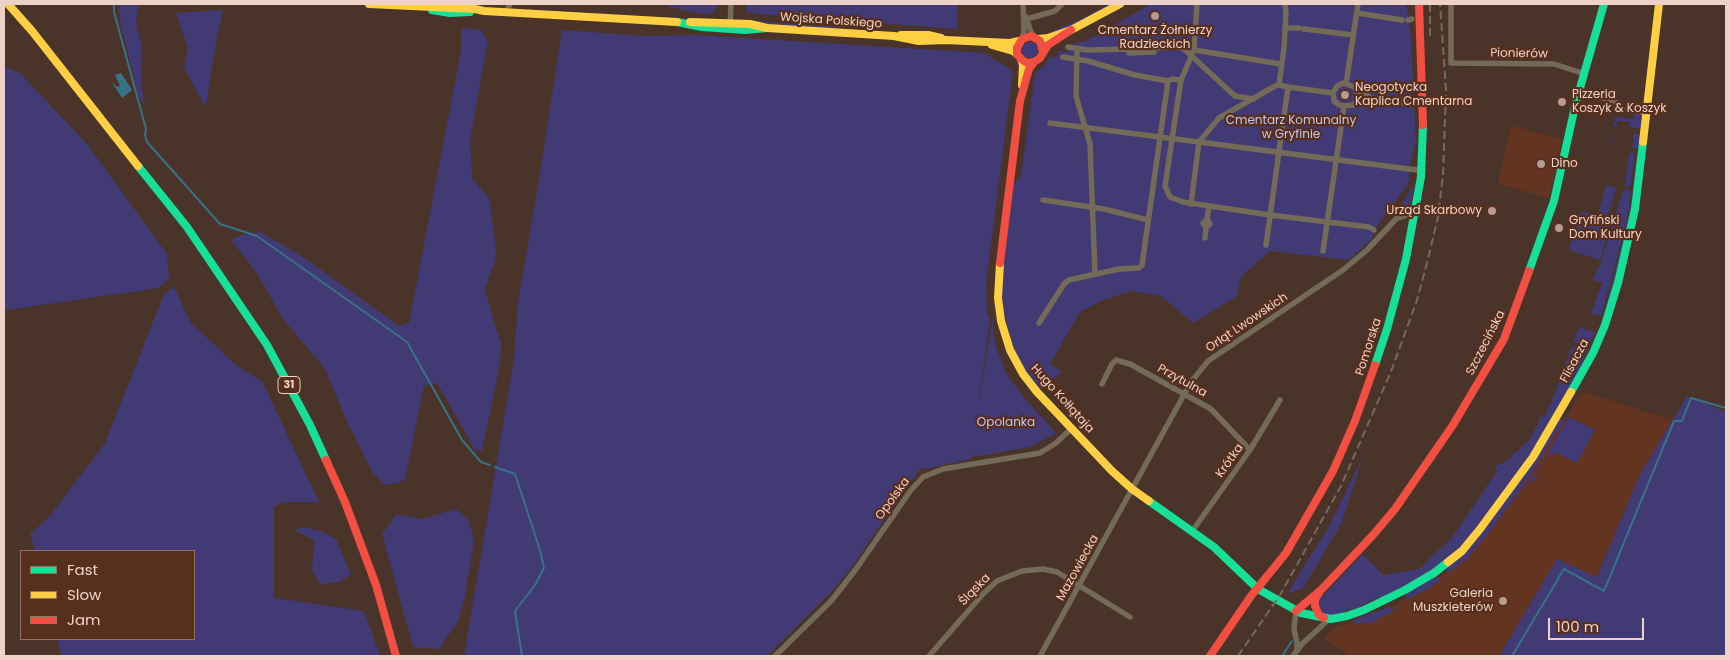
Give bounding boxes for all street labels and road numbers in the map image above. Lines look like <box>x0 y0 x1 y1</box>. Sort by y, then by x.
street label: Wojska Polskiego <box>779 10 883 32</box>
street label: Pionierów <box>1490 46 1548 62</box>
street label: Orląt Lwowskich <box>1203 290 1291 356</box>
street label: Szczecińska <box>1463 308 1509 378</box>
street label: Pomorska <box>1353 316 1385 378</box>
street label: Flisacza <box>1558 337 1592 385</box>
street label: Hugo Kołłątaja <box>1027 362 1097 436</box>
street label: Przytulna <box>1155 362 1209 400</box>
road number: 31 <box>278 376 300 394</box>
street label: Krótka <box>1213 441 1247 481</box>
street label: Opolska <box>873 475 913 523</box>
street label: Mazowiecka <box>1054 532 1102 604</box>
street label: Śląska <box>956 571 994 609</box>

